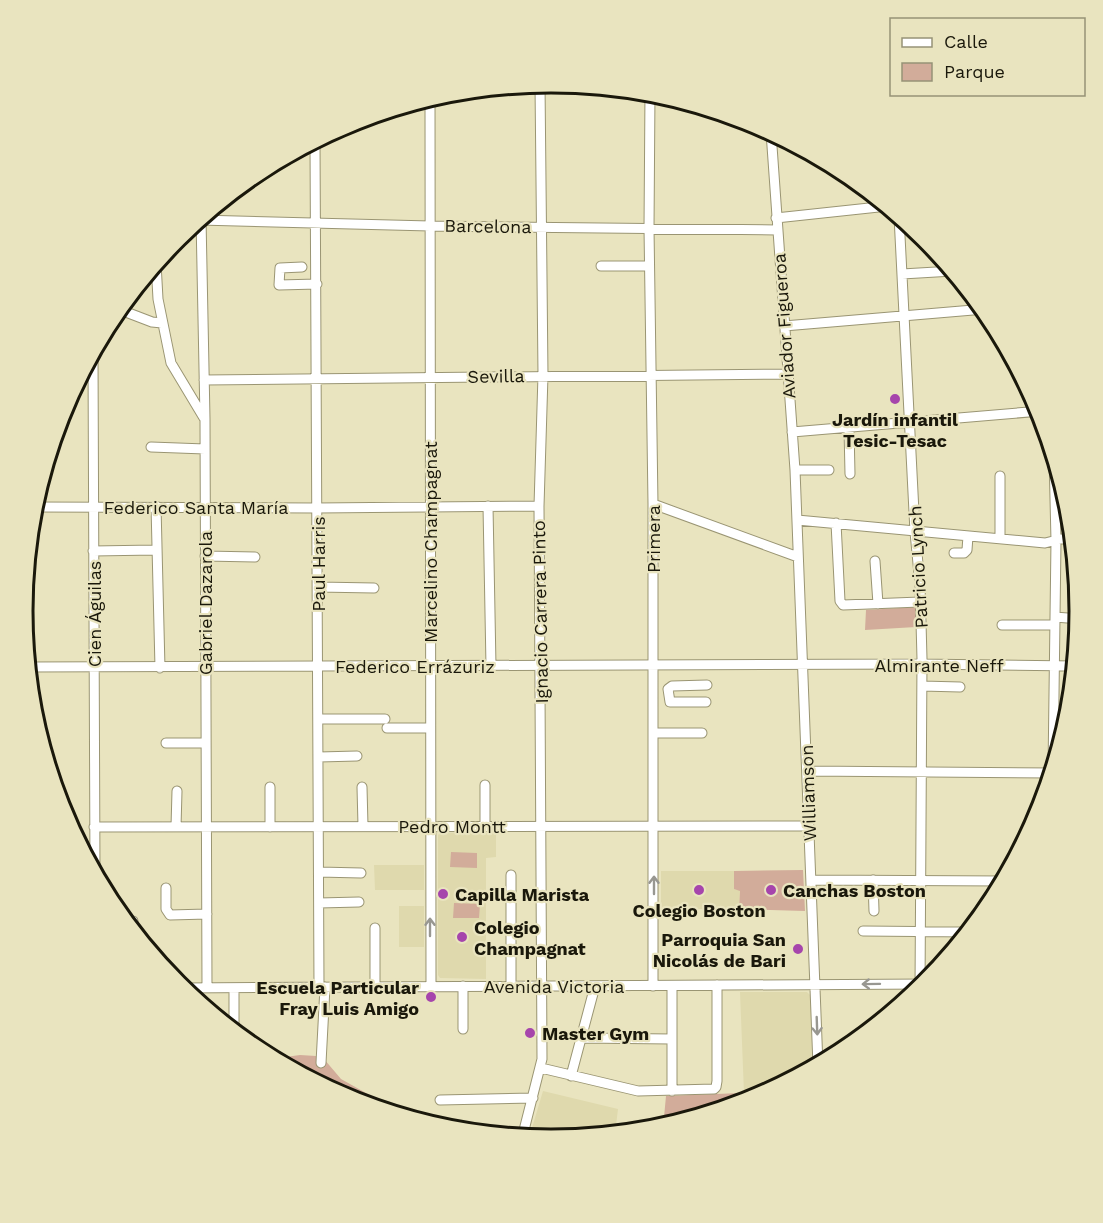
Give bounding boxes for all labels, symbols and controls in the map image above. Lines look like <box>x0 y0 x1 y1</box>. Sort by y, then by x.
legend <box>890 18 1085 96</box>
text: Calle <box>944 31 988 52</box>
text: Parque <box>944 61 1005 82</box>
street label: Barcelona <box>444 215 532 237</box>
street label: Aviador Figueroa <box>768 253 800 399</box>
street label: Sevilla <box>467 365 525 387</box>
marker: Jardín infantil Tesic-Tesac <box>888 392 902 406</box>
place label: Jardín infantil Tesic-Tesac <box>832 409 958 451</box>
street label: Marcelino Champagnat <box>420 441 441 643</box>
street label: Federico Santa María <box>104 497 289 518</box>
street label: Primera <box>643 505 664 573</box>
street label: Patricio Lynch <box>904 505 932 629</box>
street label: Paul Harris <box>308 516 329 612</box>
street label: Ignacio Carrera Pinto <box>528 520 552 704</box>
street label: Gabriel Dazarola <box>195 531 216 675</box>
street label: Cien Águilas <box>84 561 105 667</box>
street label: Almirante Neff <box>874 655 1004 676</box>
street label: Federico Errázuriz <box>335 656 495 677</box>
street label: Williamson <box>796 744 820 842</box>
street label: Pedro Montt <box>398 816 506 837</box>
one-way arrow <box>648 876 660 896</box>
place label: Canchas Boston <box>783 880 926 901</box>
marker: Colegio Boston <box>692 883 706 897</box>
marker: Canchas Boston <box>764 883 778 897</box>
place label: Capilla Marista <box>455 884 590 905</box>
marker: Capilla Marista <box>436 887 450 901</box>
place label: Colegio Boston <box>632 900 766 921</box>
place label: Colegio Champagnat <box>474 917 586 959</box>
one-way arrow <box>425 918 436 938</box>
place label: Parroquia San Nicolás de Bari <box>653 929 786 971</box>
marker: Colegio Champagnat <box>455 930 469 944</box>
marker: Parroquia San Nicolás de Bari <box>791 942 805 956</box>
street label: Avenida Victoria <box>484 976 624 997</box>
place label: Escuela Particular Fray Luis Amigo <box>256 977 419 1019</box>
one-way arrow <box>862 979 882 990</box>
marker: Escuela Particular Fray Luis Amigo <box>424 990 438 1004</box>
one-way arrow <box>811 1015 823 1035</box>
place label: Master Gym <box>542 1023 649 1044</box>
marker: Master Gym <box>523 1026 537 1040</box>

